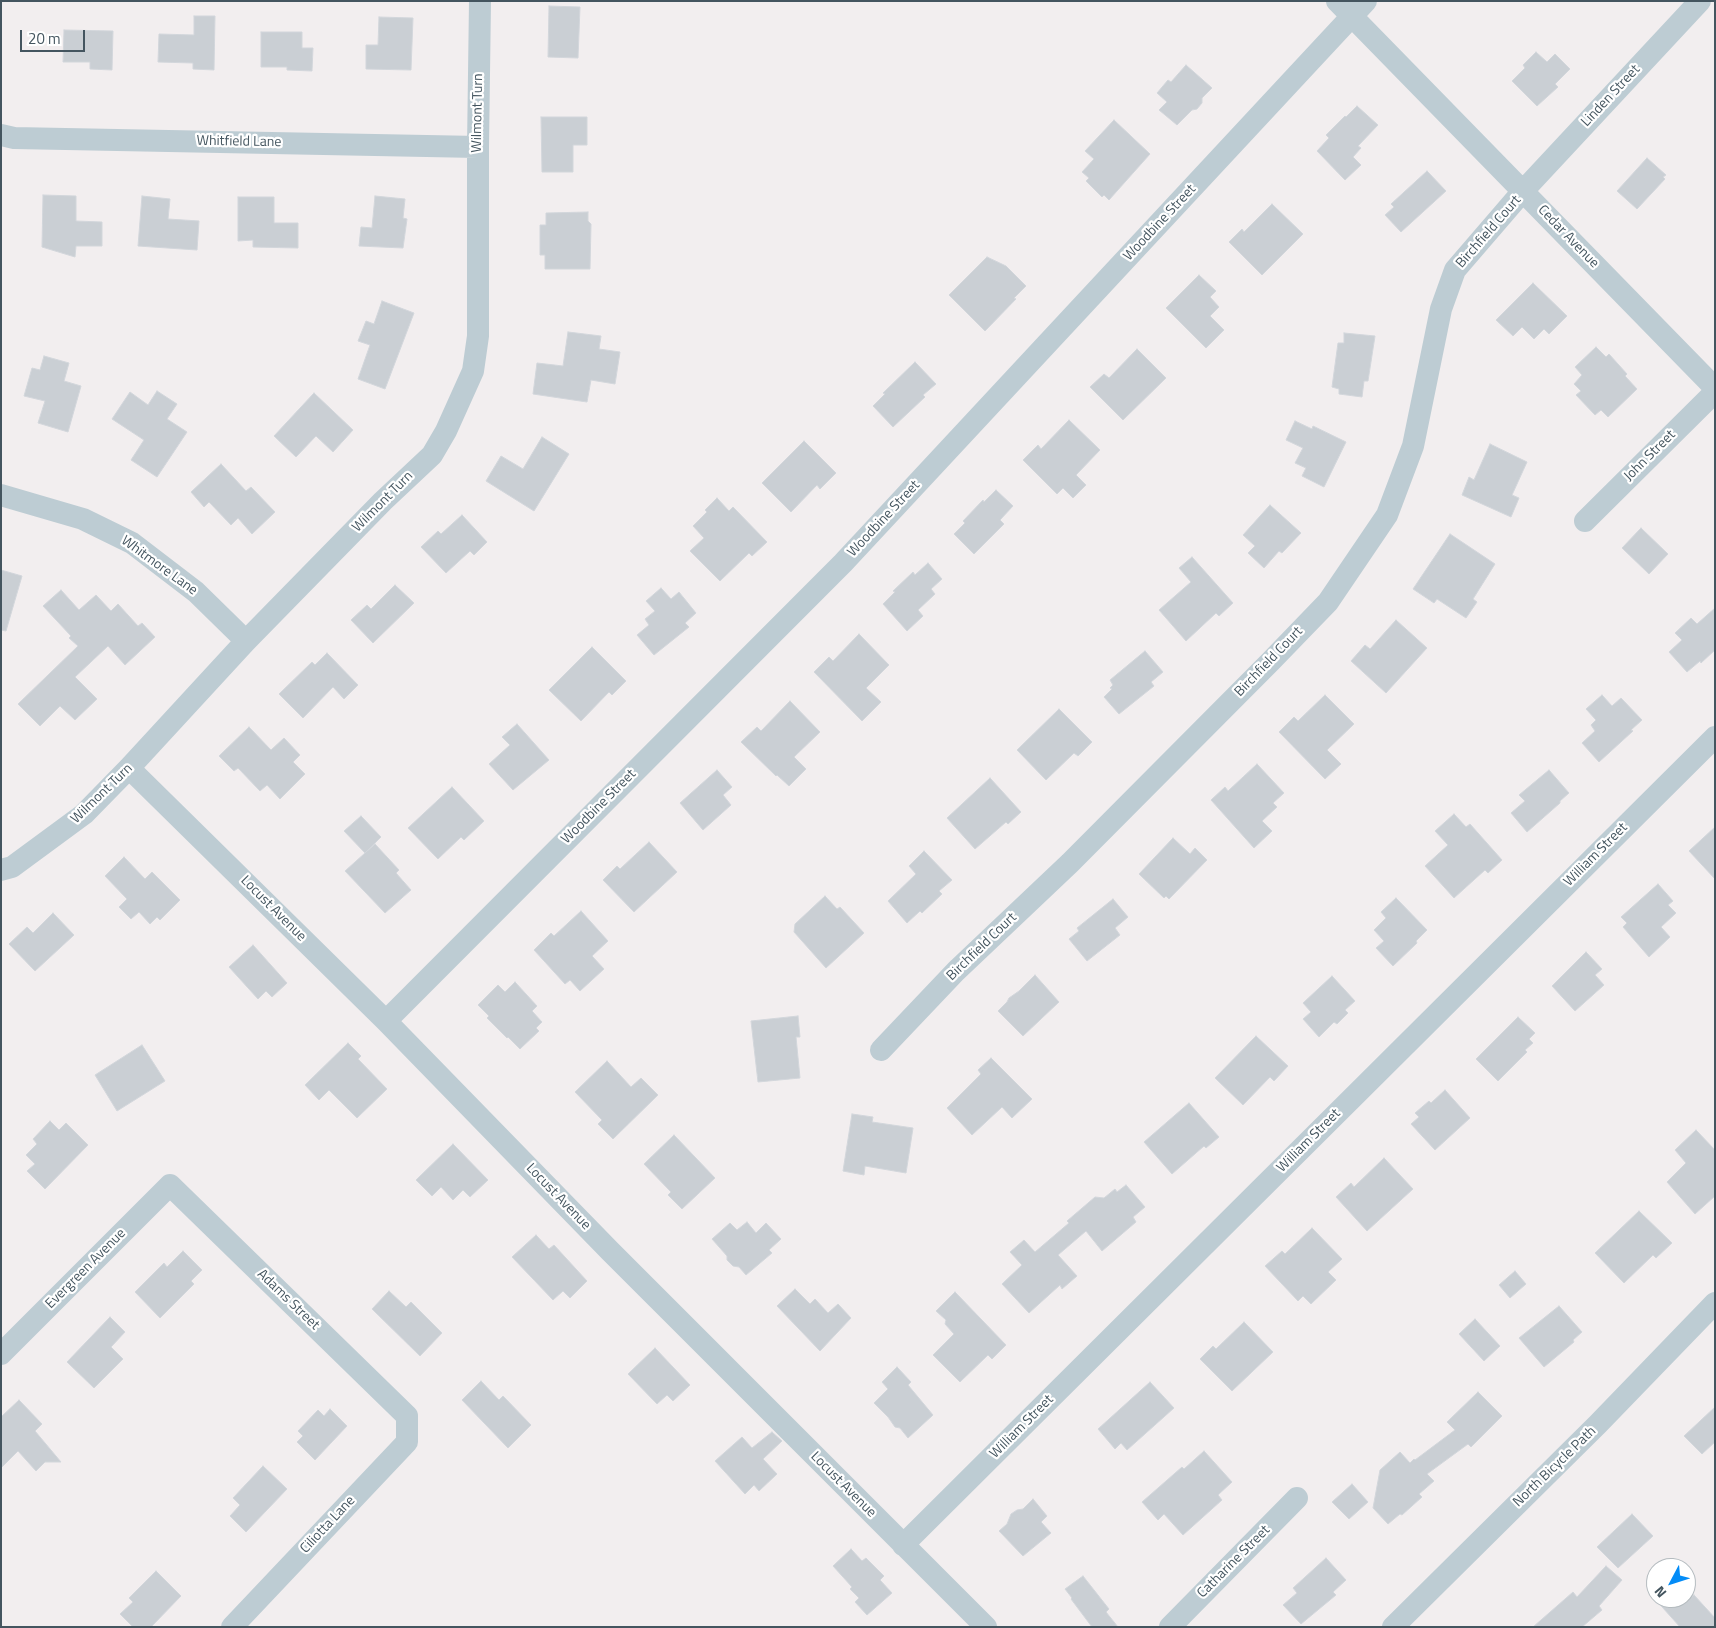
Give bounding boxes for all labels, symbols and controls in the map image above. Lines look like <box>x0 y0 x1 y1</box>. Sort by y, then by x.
scale bar <box>22 20 88 52</box>
text: 20 m <box>28 27 61 50</box>
street label: Linden Street <box>1578 62 1644 130</box>
street label: Wilmont Turn <box>469 73 487 153</box>
street label: Whitfield Lane <box>197 133 281 151</box>
street label: Woodbine Street <box>1120 181 1200 265</box>
street label: Birchfield Court <box>1453 192 1525 272</box>
street label: Cedar Avenue <box>1534 202 1602 272</box>
street label: John Street <box>1621 427 1679 485</box>
street label: Wilmont Turn <box>349 468 417 536</box>
street label: Woodbine Street <box>844 477 924 561</box>
street label: Whitmore Lane <box>118 533 200 599</box>
street label: Birchfield Court <box>1232 624 1306 700</box>
street label: Wilmont Turn <box>68 760 136 828</box>
street label: Woodbine Street <box>558 766 640 848</box>
street label: William Street <box>1561 820 1631 890</box>
street label: Locust Avenue <box>237 873 309 945</box>
street label: Birchfield Court <box>944 910 1020 984</box>
street label: William Street <box>1274 1106 1344 1176</box>
street label: Locust Avenue <box>522 1160 594 1234</box>
street label: Evergreen Avenue <box>42 1225 130 1313</box>
street label: Adams Street <box>253 1266 323 1334</box>
street label: William Street <box>987 1392 1057 1462</box>
street label: North Bicycle Path <box>1510 1423 1600 1511</box>
street label: Locust Avenue <box>807 1449 879 1521</box>
street label: Ciliotta Lane <box>297 1493 359 1557</box>
street label: Catharine Street <box>1194 1522 1274 1602</box>
north arrow <box>1646 1558 1696 1608</box>
text: N <box>1649 1582 1671 1603</box>

